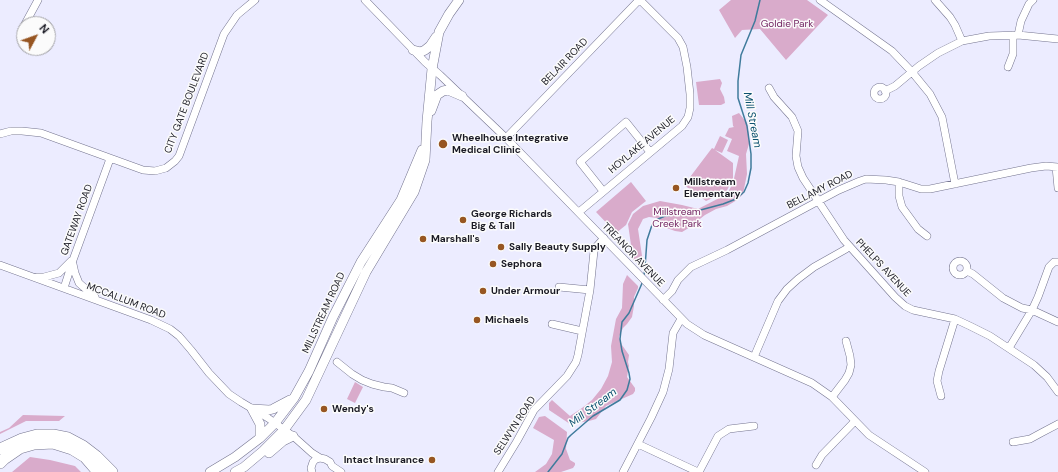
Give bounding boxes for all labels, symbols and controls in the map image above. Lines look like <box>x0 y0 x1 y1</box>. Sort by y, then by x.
north arrow <box>16 16 56 56</box>
park label: Goldie Park <box>761 18 813 30</box>
text: N <box>36 21 52 36</box>
street label: BELAIR ROAD <box>539 36 591 88</box>
street label: CITY GATE BOULEVARD <box>162 51 212 155</box>
water label: Mill Stream <box>740 91 764 149</box>
street label: HOYLAKE AVENUE <box>606 114 678 176</box>
place label: Wheelhouse Integrative Medical Clinic <box>452 132 569 156</box>
marker: Wheelhouse Integrative Medical Clinic <box>437 138 449 150</box>
street label: BELLAMY ROAD <box>785 168 855 212</box>
place label: Millstream Elementary <box>684 176 740 200</box>
street label: GATEWAY ROAD <box>59 183 95 257</box>
marker: Millstream Elementary <box>671 183 681 193</box>
park label: Millstream Creek Park <box>652 206 702 230</box>
place label: George Richards Big & Tall <box>471 208 552 232</box>
marker: George Richards Big & Tall <box>458 215 468 225</box>
street label: TREANOR AVENUE <box>599 221 667 289</box>
place label: Marshall's <box>431 233 480 245</box>
marker: Marshall's <box>418 234 428 244</box>
street label: PHELPS AVENUE <box>853 237 913 299</box>
place label: Sally Beauty Supply <box>509 241 606 253</box>
marker: Sally Beauty Supply <box>496 242 506 252</box>
place label: Sephora <box>501 258 542 270</box>
marker: Sephora <box>488 259 498 269</box>
street label: MILLSTREAM ROAD <box>300 270 348 356</box>
street label: MCCALLUM ROAD <box>85 280 167 322</box>
place label: Under Armour <box>491 285 560 297</box>
marker: Under Armour <box>478 286 488 296</box>
place label: Michaels <box>485 314 529 326</box>
marker: Michaels <box>472 315 482 325</box>
water label: Mill Stream <box>566 386 620 430</box>
street label: SELWYN ROAD <box>492 394 538 458</box>
place label: Wendy's <box>332 403 374 415</box>
marker: Wendy's <box>319 404 329 414</box>
place label: Intact Insurance <box>344 454 424 466</box>
marker: Intact Insurance <box>427 455 437 465</box>

